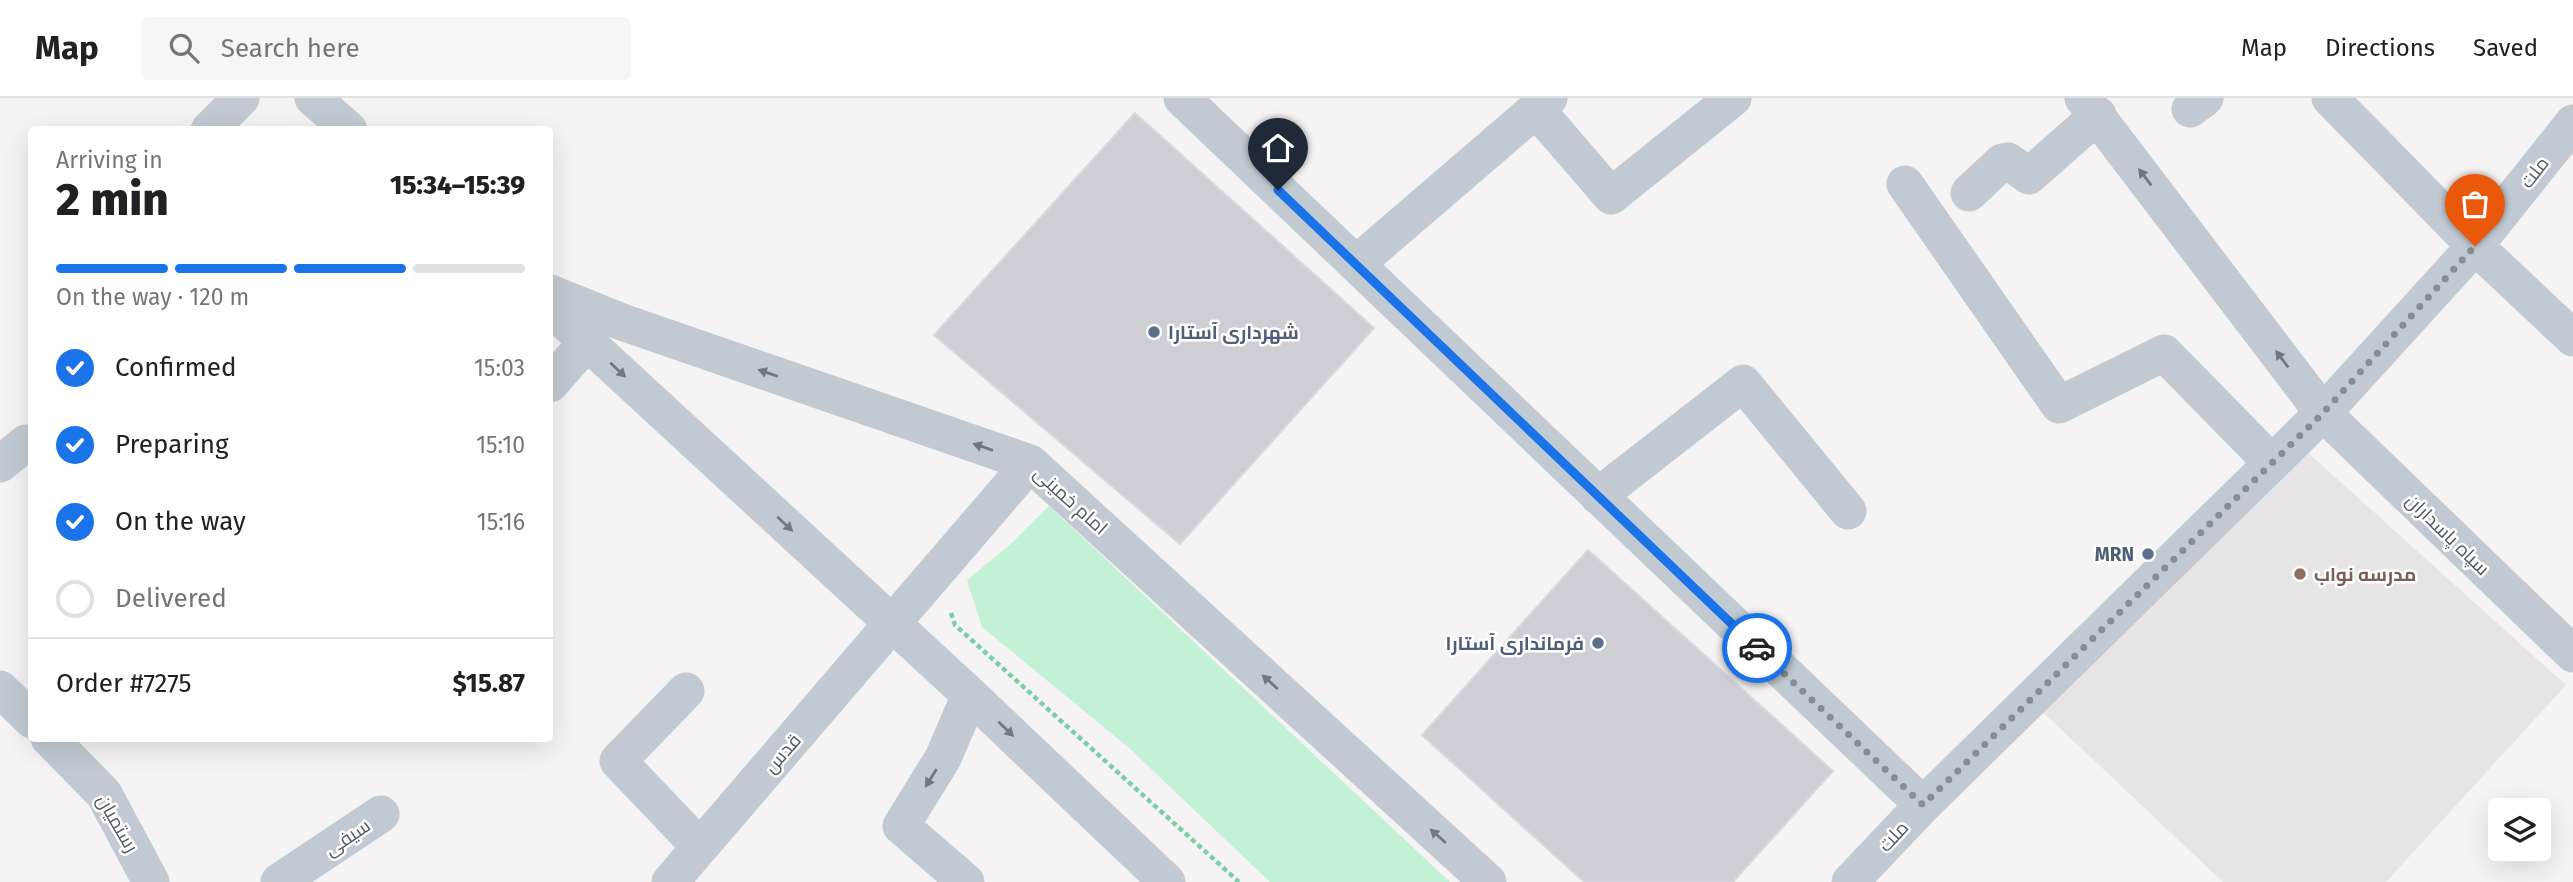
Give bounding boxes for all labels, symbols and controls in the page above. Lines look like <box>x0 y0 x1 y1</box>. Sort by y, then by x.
search box <box>141 17 631 80</box>
text: Map <box>35 28 99 68</box>
icon: search <box>165 29 203 67</box>
text: Search here <box>221 33 360 64</box>
text: Map <box>2241 34 2287 62</box>
text: Directions <box>2325 34 2435 62</box>
text: Saved <box>2473 34 2538 62</box>
pin <box>1248 118 1308 190</box>
icon: home <box>1259 129 1297 167</box>
text: Arriving in <box>56 146 163 174</box>
street label: ملت <box>2515 152 2554 193</box>
one-way arrow <box>2137 169 2152 187</box>
text: 15:34–15:39 <box>390 170 525 201</box>
text: 2 min <box>56 172 169 227</box>
pin <box>2445 174 2505 246</box>
icon: bag <box>2456 185 2494 223</box>
text: On the way · 120 m <box>56 283 249 311</box>
place label: شهرداری آستارا <box>1168 321 1299 344</box>
marker: شهرداری آستارا <box>1146 324 1162 340</box>
icon: check <box>56 349 94 387</box>
one-way arrow <box>2275 350 2289 368</box>
text: Confirmed <box>115 352 236 383</box>
text: 15:03 <box>474 354 525 382</box>
one-way arrow <box>609 362 626 378</box>
one-way arrow <box>757 367 778 378</box>
icon: check <box>56 426 94 464</box>
text: Preparing <box>115 429 228 460</box>
text: 15:10 <box>476 431 525 459</box>
one-way arrow <box>973 441 994 452</box>
street label: امام خمینی <box>1028 461 1112 541</box>
street label: سپاه پاسداران <box>2400 489 2494 581</box>
icon: check <box>56 503 94 541</box>
text: On the way <box>115 506 246 537</box>
text: 15:16 <box>477 508 525 536</box>
one-way arrow <box>776 516 793 532</box>
place label: MRN <box>2095 543 2134 566</box>
marker: MRN <box>2140 546 2156 562</box>
place label: مدرسه نواب <box>2314 563 2416 586</box>
marker: مدرسه نواب <box>2292 566 2308 582</box>
text: Delivered <box>115 583 227 614</box>
courier <box>1722 613 1792 683</box>
icon: car <box>1738 629 1776 667</box>
place label: فرمانداری آستارا <box>1446 632 1584 655</box>
marker: فرمانداری آستارا <box>1590 635 1606 651</box>
text: Order #7275 <box>56 668 191 699</box>
text: $15.87 <box>453 668 525 699</box>
one-way arrow <box>1262 675 1279 691</box>
one-way arrow <box>997 721 1015 737</box>
street label: قدس <box>759 729 806 778</box>
one-way arrow <box>924 769 937 788</box>
street label: رستمیان <box>92 790 143 856</box>
map controls <box>2488 798 2551 861</box>
button: layers <box>2488 798 2551 861</box>
street label: سیفی <box>320 814 375 861</box>
street label: ملت <box>1874 816 1913 856</box>
one-way arrow <box>1429 828 1447 844</box>

